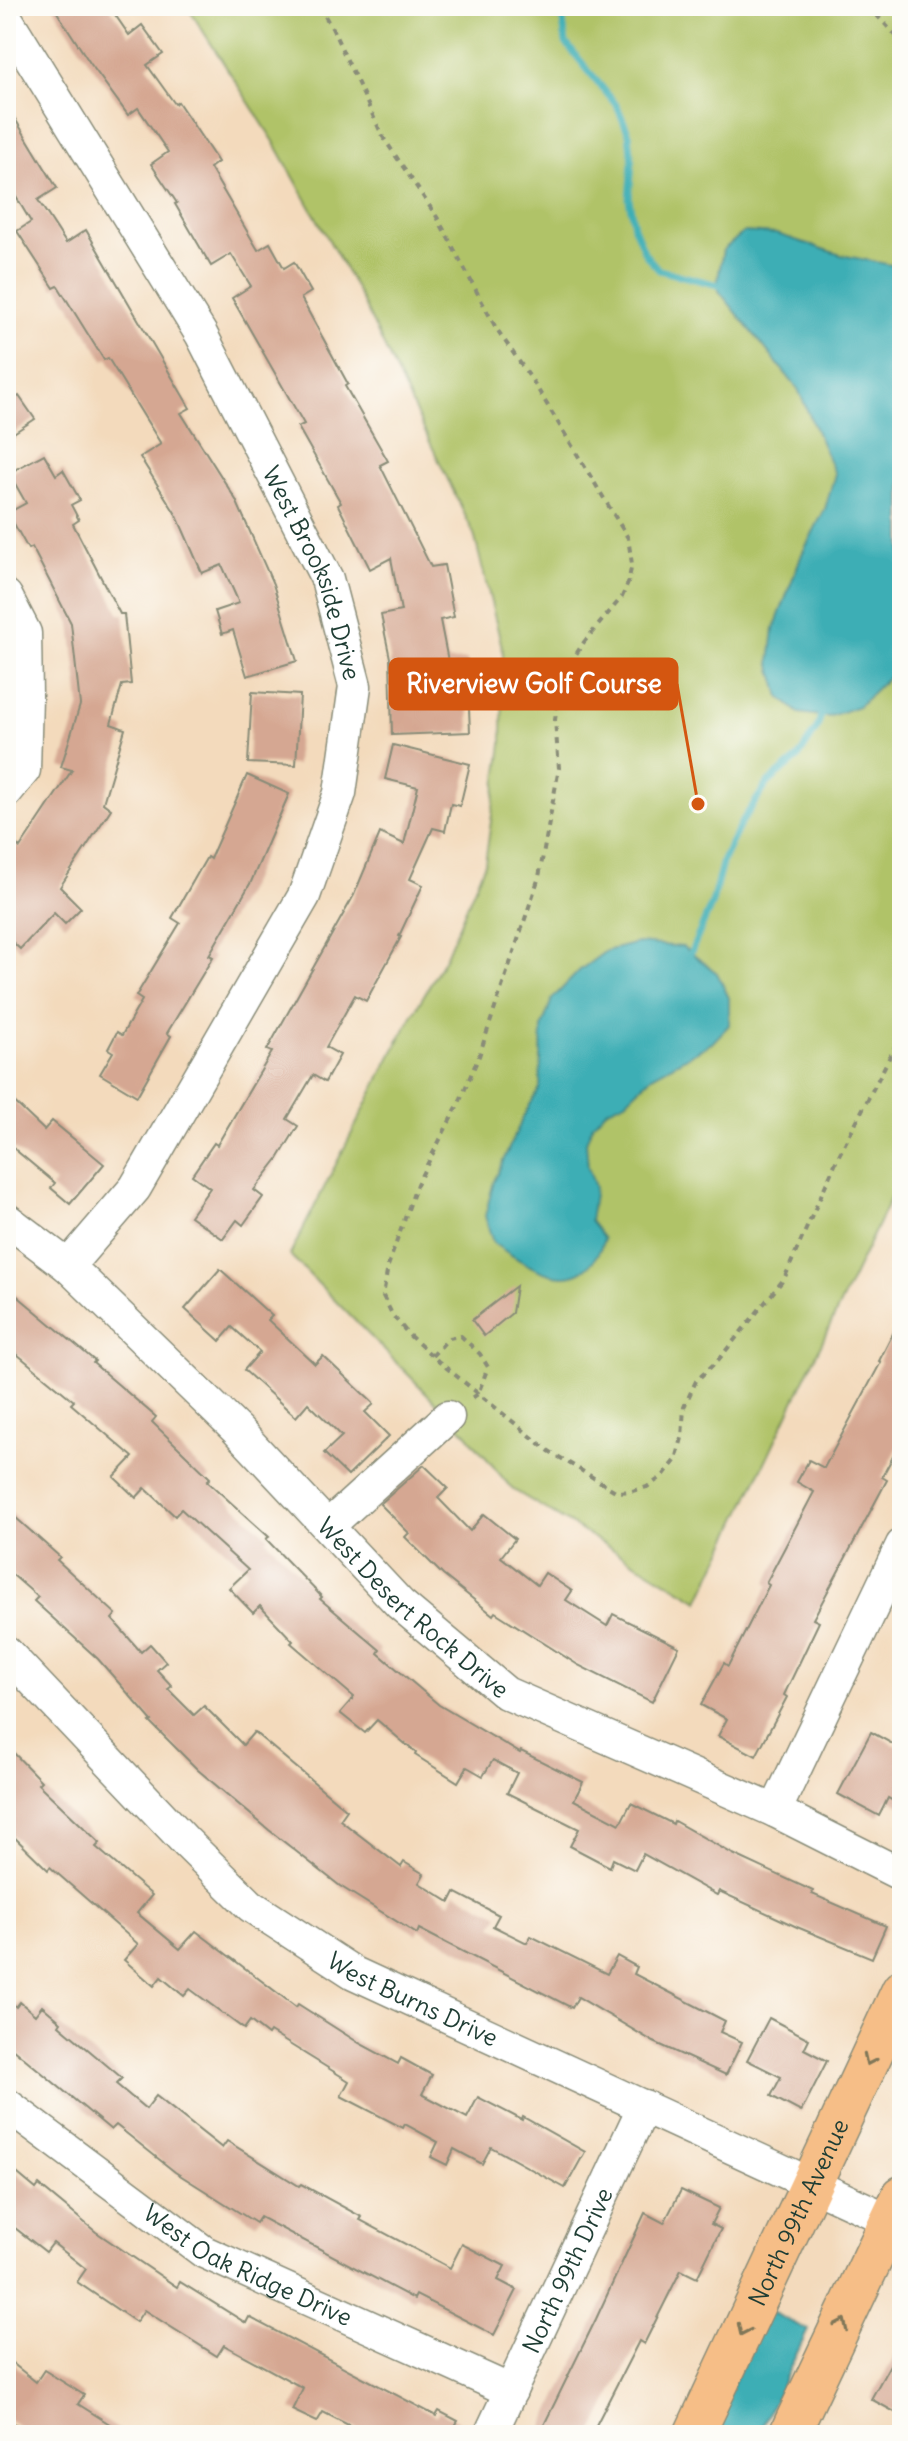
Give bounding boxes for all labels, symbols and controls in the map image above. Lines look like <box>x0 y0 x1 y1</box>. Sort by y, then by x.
street label: West Brookside Drive <box>256 461 368 683</box>
callout: Riverview Golf Course <box>390 659 677 709</box>
text: Riverview Golf Course <box>406 667 662 700</box>
street label: West Desert Rock Drive <box>311 1511 515 1704</box>
street label: West Burns Drive <box>322 1945 503 2052</box>
one-way arrow <box>863 2052 879 2067</box>
street label: North 99th Avenue <box>742 2114 855 2310</box>
street label: North 99th Drive <box>516 2183 619 2358</box>
street label: West Oak Ridge Drive <box>138 2197 357 2332</box>
one-way arrow <box>832 2318 848 2333</box>
one-way arrow <box>737 2322 753 2336</box>

